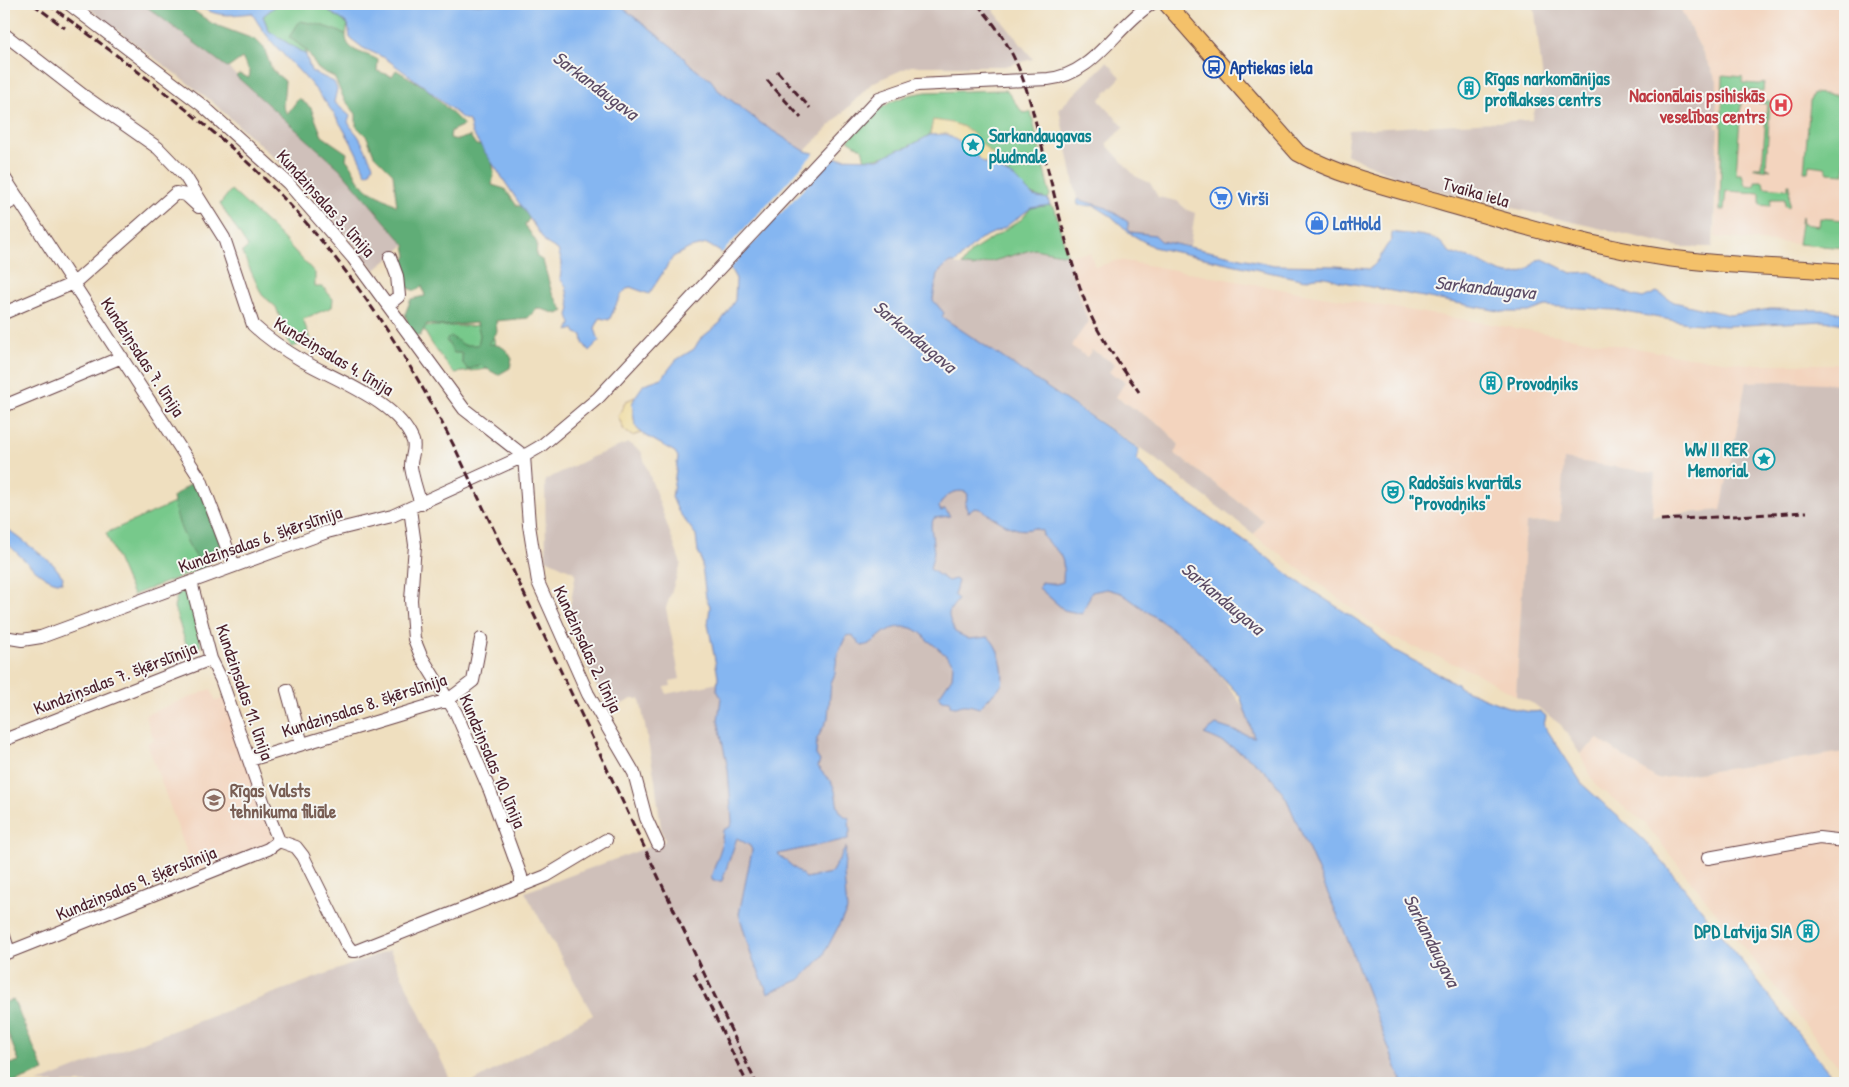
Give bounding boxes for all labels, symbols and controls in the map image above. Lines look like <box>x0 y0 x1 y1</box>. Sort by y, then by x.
water label: Sarkandaugava <box>548 44 646 127</box>
bus stop icon: Aptiekas iela <box>1202 55 1226 79</box>
place label: Aptiekas iela <box>1230 55 1313 81</box>
place label: Rīgas narkomānijas profilakses centrs <box>1485 66 1610 113</box>
building icon: Rīgas narkomānijas profilakses centrs <box>1457 76 1481 100</box>
place label: Nacionālais psihiskās veselības centrs <box>1629 83 1765 129</box>
hospital icon: Nacionālais psihiskās veselības centrs <box>1769 93 1793 117</box>
place label: Sarkandaugavas pludmale <box>989 123 1092 170</box>
place icon: Sarkandaugavas pludmale <box>961 133 985 157</box>
street label: Kundziņsalas 3. līnija <box>271 144 381 262</box>
street label: Tvaika iela <box>1440 171 1512 213</box>
supermarket icon: Virši <box>1209 186 1233 210</box>
place label: Virši <box>1237 186 1269 211</box>
shop icon: LatHold <box>1305 211 1329 235</box>
place label: LatHold <box>1333 211 1380 236</box>
water label: Sarkandaugava <box>1434 269 1539 305</box>
street label: Kundziņsalas 7. līnija <box>95 292 191 422</box>
water label: Sarkandaugava <box>868 294 964 380</box>
street label: Kundziņsalas 4. līnija <box>269 310 399 402</box>
building icon: Provodņiks <box>1479 371 1503 395</box>
place label: Provodņiks <box>1507 371 1578 396</box>
place label: WW II RER Memorial <box>1685 437 1749 483</box>
place icon: WW II RER Memorial <box>1752 447 1776 471</box>
place label: Radošais kvartāls "Provodņiks" <box>1409 470 1521 516</box>
theatre icon: Radošais kvartāls "Provodņiks" <box>1381 480 1405 504</box>
street label: Kundziņsalas 6. šķērslīnija <box>175 499 345 579</box>
water label: Sarkandaugava <box>1176 556 1272 642</box>
street label: Kundziņsalas 2. līnija <box>548 582 628 716</box>
street label: Kundziņsalas 11. līnija <box>210 621 280 763</box>
street label: Kundziņsalas 7. šķērslīnija <box>30 635 200 721</box>
street label: Kundziņsalas 8. šķērslīnija <box>278 667 450 743</box>
street label: Kundziņsalas 10. līnija <box>453 690 533 832</box>
place label: Rīgas Valsts tehnikuma filiāle <box>229 778 337 824</box>
school or university icon: Rīgas Valsts tehnikuma filiāle <box>202 788 226 812</box>
street label: Kundziņsalas 9. šķērslīnija <box>52 839 220 927</box>
water label: Sarkandaugava <box>1398 889 1468 993</box>
place label: DPD Latvija SIA <box>1694 919 1792 944</box>
building icon: DPD Latvija SIA <box>1796 919 1820 943</box>

